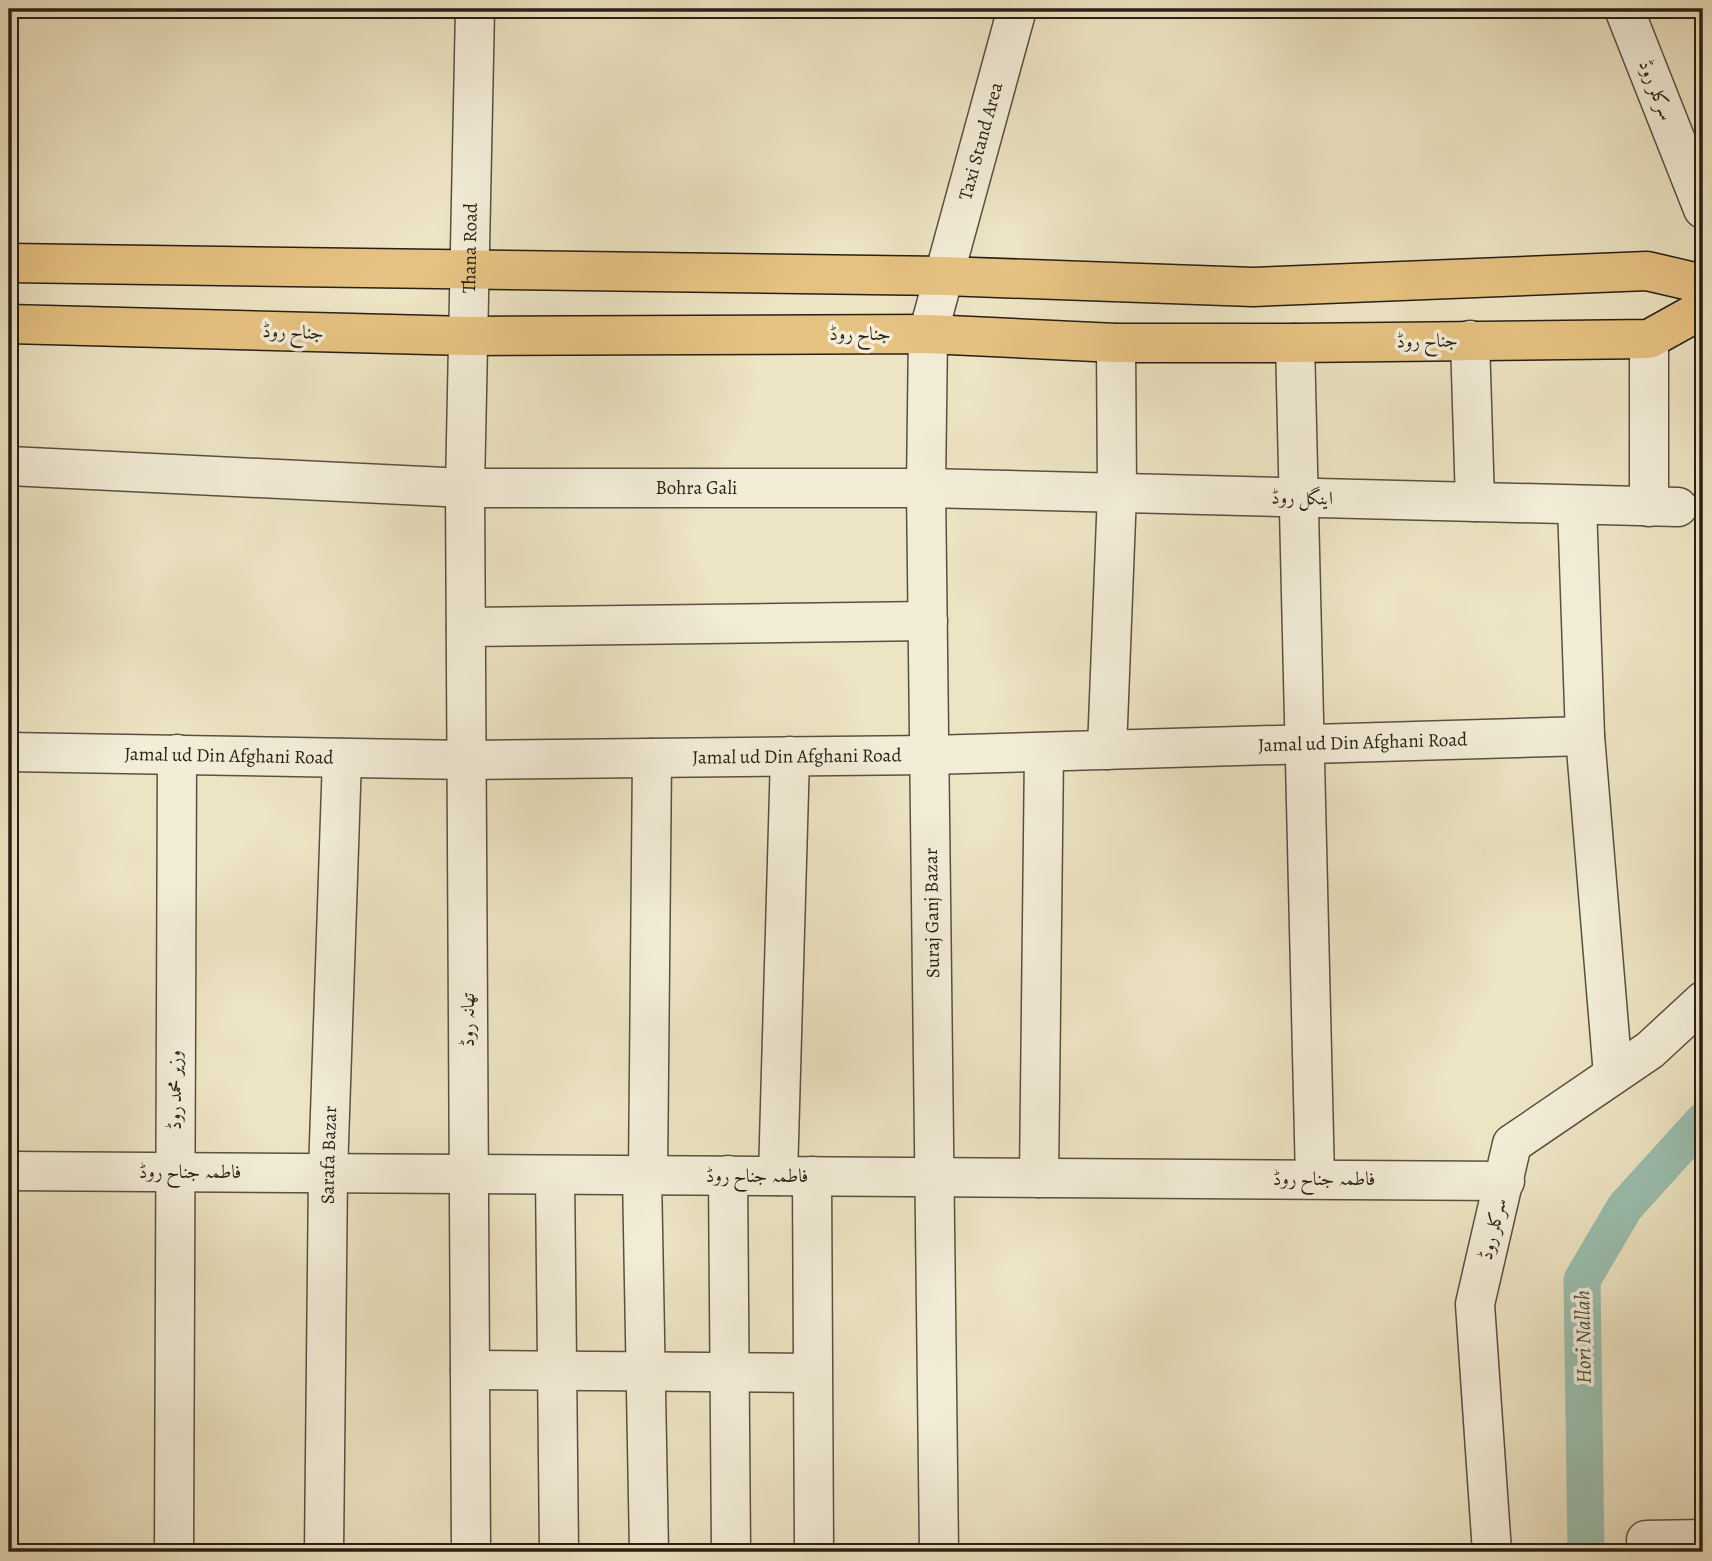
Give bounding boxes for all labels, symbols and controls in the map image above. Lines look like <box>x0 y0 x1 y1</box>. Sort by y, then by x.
street label: سرکلر روڈ <box>1632 56 1680 124</box>
street label: Taxi Stand Area <box>952 79 1009 203</box>
street label: Thana Road <box>456 202 484 293</box>
street label: جناح روڈ <box>262 318 324 350</box>
street label: جناح روڈ <box>829 321 891 351</box>
street label: جناح روڈ <box>1396 327 1458 359</box>
street label: Bohra Gali <box>656 475 737 501</box>
street label: اینگل روڈ <box>1271 484 1333 512</box>
street label: Jamal ud Din Afghani Road <box>1258 726 1469 758</box>
street label: Jamal ud Din Afghani Road <box>124 741 335 771</box>
street label: Jamal ud Din Afghani Road <box>692 742 903 771</box>
street label: Suraj Ganj Bazar <box>918 848 946 978</box>
street label: تھانہ روڈ <box>455 993 481 1047</box>
street label: وزیر محمد روڈ <box>162 1050 188 1130</box>
street label: Sarafa Bazar <box>315 1105 343 1204</box>
street label: فاطمہ جناح روڈ <box>139 1159 241 1189</box>
street label: فاطمہ جناح روڈ <box>706 1163 808 1193</box>
street label: فاطمہ جناح روڈ <box>1273 1166 1375 1196</box>
street label: سرکلر روڈ <box>1473 1195 1513 1263</box>
water label: Hori Nallah <box>1568 1290 1598 1384</box>

